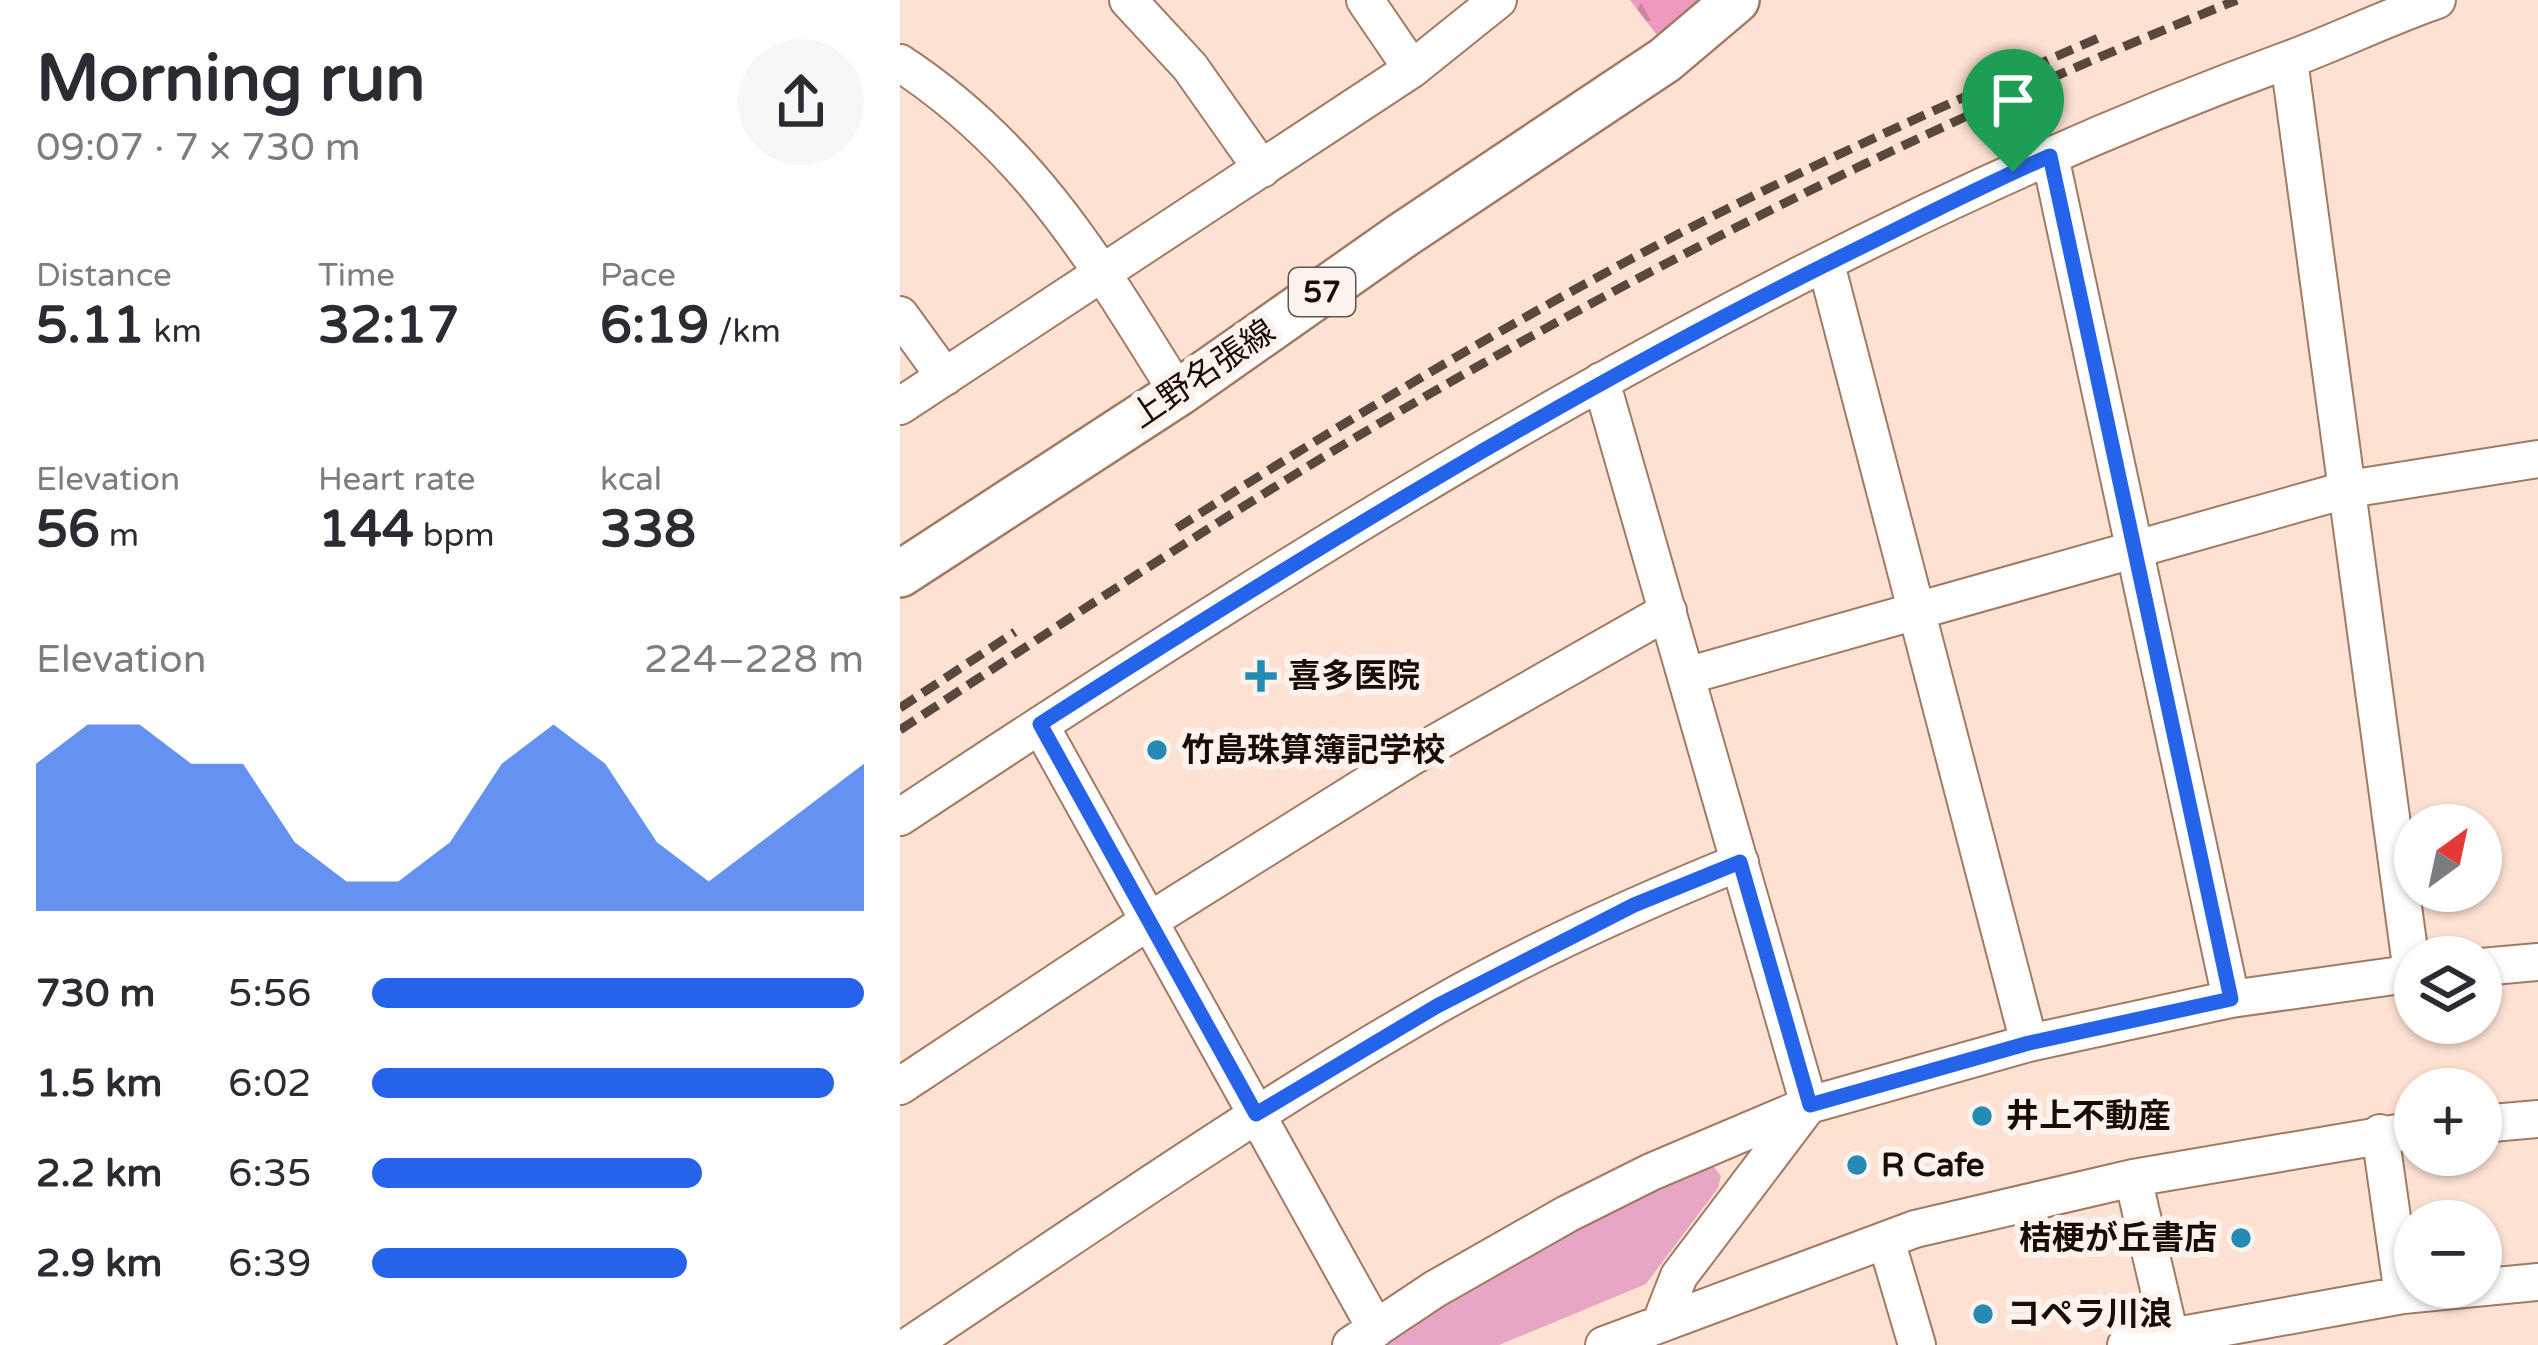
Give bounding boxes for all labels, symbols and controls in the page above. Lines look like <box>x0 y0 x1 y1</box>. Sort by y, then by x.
text: Morning run <box>36 39 426 119</box>
button: share <box>738 39 864 165</box>
pin <box>1962 49 2064 172</box>
icon: arrive <box>1980 67 2046 133</box>
text: 09:07 · 7 × 730 m <box>36 124 361 171</box>
text: Distance <box>36 256 172 295</box>
text: Time <box>318 256 395 295</box>
text: Pace <box>600 256 676 295</box>
road number: 57 <box>1289 268 1355 316</box>
text: 5.11 <box>36 295 145 357</box>
text: 32:17 <box>318 295 459 357</box>
text: 6:19 <box>600 295 709 357</box>
text: km <box>145 312 202 351</box>
text: /km <box>709 312 781 351</box>
street label: 上野名張線 <box>1124 312 1282 436</box>
text: Elevation <box>36 460 180 499</box>
text: Heart rate <box>318 460 475 499</box>
text: kcal <box>600 460 662 499</box>
text: 56 <box>36 499 100 561</box>
text: 144 <box>318 499 414 561</box>
text: 338 <box>600 499 696 561</box>
text: m <box>100 516 139 555</box>
text: bpm <box>414 516 495 555</box>
text: Elevation <box>36 636 206 683</box>
text: 224–228 m <box>644 636 864 683</box>
place label: 喜多医院 <box>1288 657 1420 696</box>
marker: 喜多医院 <box>1245 660 1277 692</box>
place label: 竹島珠算簿記学校 <box>1181 731 1445 770</box>
marker: 竹島珠算簿記学校 <box>1144 737 1170 763</box>
north arrow <box>2394 804 2502 912</box>
map controls <box>2394 804 2502 1308</box>
button: layers <box>2394 936 2502 1044</box>
text: 730 m <box>36 970 155 1017</box>
text: 5:56 <box>228 970 312 1017</box>
text: 1.5 km <box>36 1060 162 1107</box>
text: 6:02 <box>228 1060 312 1107</box>
button: + <box>2394 1068 2502 1176</box>
place label: 井上不動産 <box>2006 1097 2171 1136</box>
marker: 井上不動産 <box>1969 1103 1995 1129</box>
place label: R Cafe <box>1881 1146 1984 1185</box>
text: 2.2 km <box>36 1150 162 1197</box>
text: 6:35 <box>228 1150 312 1197</box>
marker: R Cafe <box>1844 1152 1870 1178</box>
button: − <box>2394 1200 2502 1308</box>
place label: 桔梗が丘書店 <box>2019 1219 2217 1258</box>
marker: 桔梗が丘書店 <box>2228 1225 2254 1251</box>
text: 2.9 km <box>36 1240 162 1287</box>
text: 6:39 <box>228 1240 312 1287</box>
place label: コペラ川浪 <box>2007 1295 2172 1334</box>
marker: コペラ川浪 <box>1970 1301 1996 1327</box>

